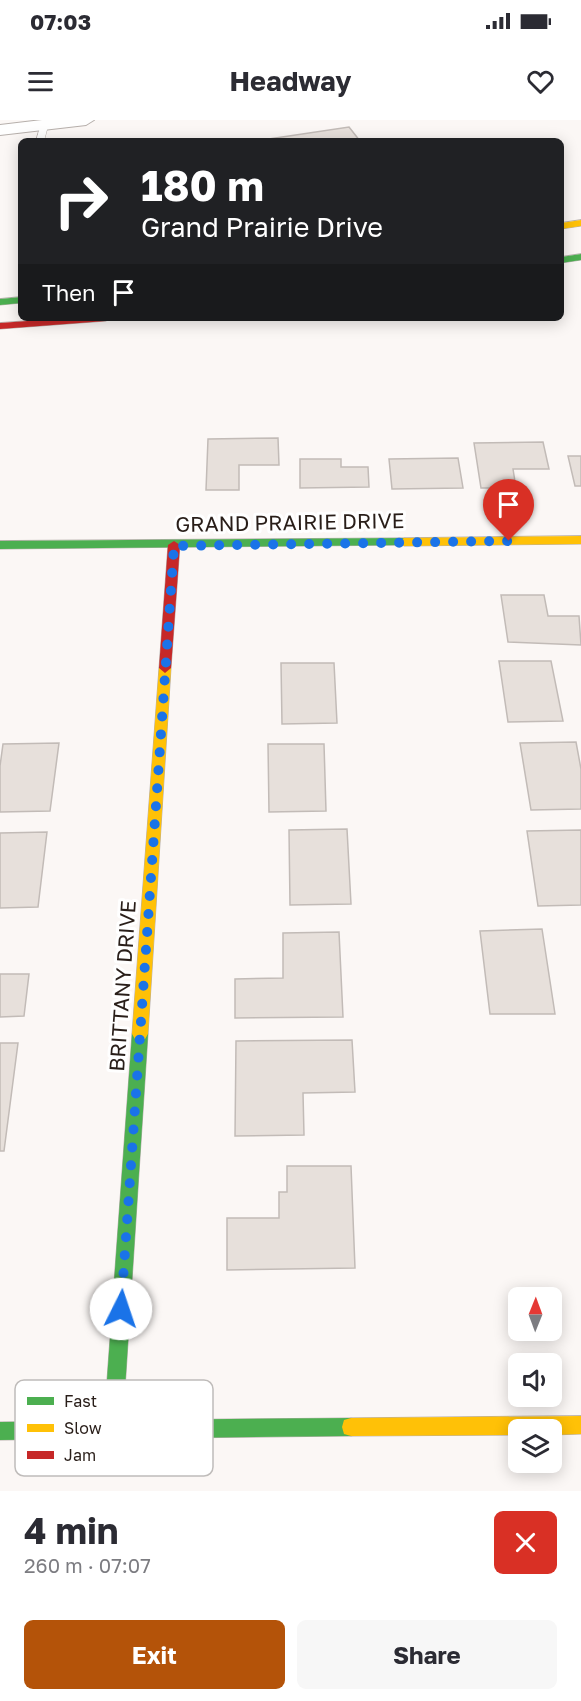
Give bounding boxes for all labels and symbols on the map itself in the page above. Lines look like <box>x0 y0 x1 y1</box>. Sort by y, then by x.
pin <box>483 479 534 541</box>
street label: GRAND PRAIRIE DRIVE <box>175 507 405 537</box>
street label: BRITTANY DRIVE <box>103 900 141 1072</box>
position arrow <box>89 1277 153 1341</box>
north arrow <box>508 1287 562 1341</box>
legend <box>15 1380 213 1476</box>
text: Fast <box>64 1391 97 1411</box>
text: Slow <box>64 1418 102 1438</box>
text: Jam <box>64 1445 96 1465</box>

